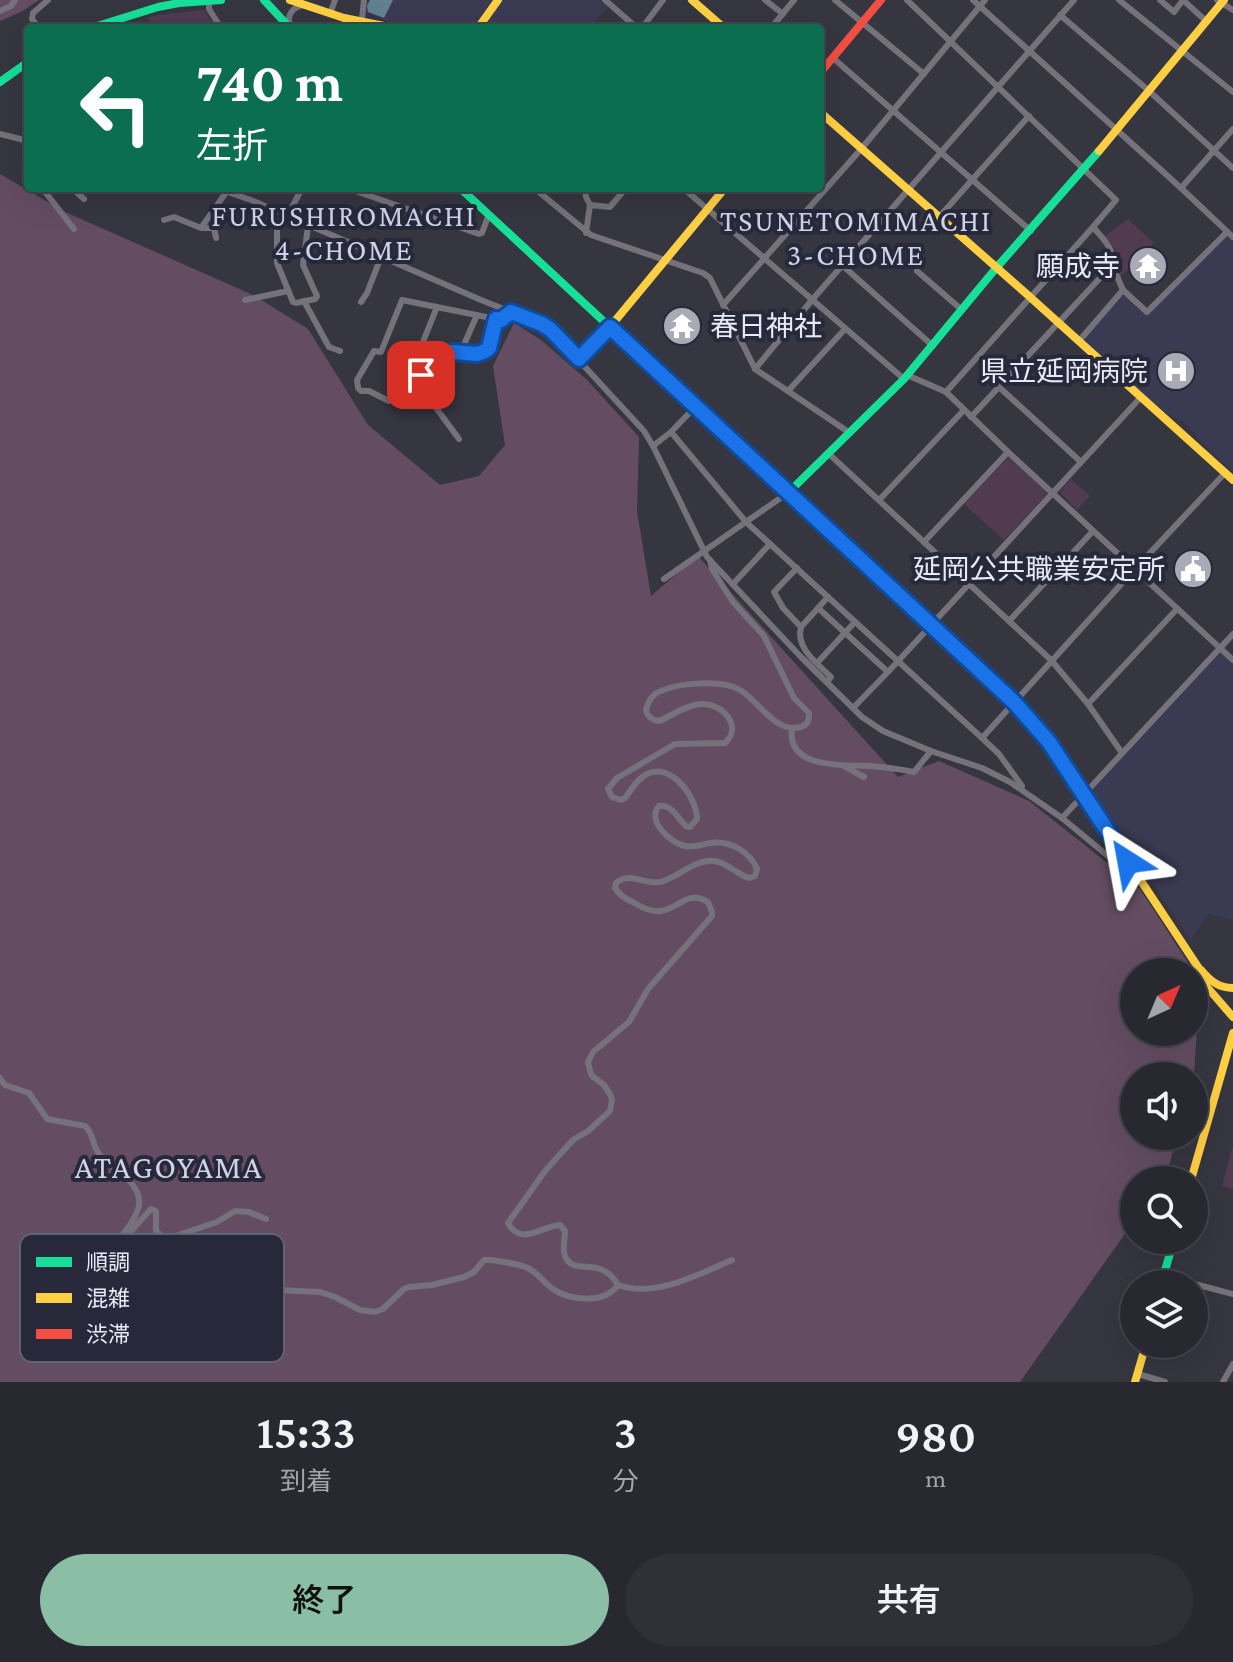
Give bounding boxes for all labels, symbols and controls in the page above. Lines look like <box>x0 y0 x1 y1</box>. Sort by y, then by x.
text: 740 m <box>196 51 343 113</box>
icon: left <box>64 56 168 160</box>
text: 左折 <box>196 126 268 166</box>
district label: FURUSHIROMACHI 4-CHOME <box>211 199 477 266</box>
district label: TSUNETOMIMACHI 3-CHOME <box>720 204 992 271</box>
temple icon: 願成寺 <box>1127 245 1169 287</box>
place label: 願成寺 <box>1036 251 1120 282</box>
temple icon: 春日神社 <box>661 305 703 347</box>
place label: 春日神社 <box>710 311 822 342</box>
pin <box>387 341 455 409</box>
hospital icon: 県立延岡病院 <box>1155 350 1197 392</box>
icon: arrive <box>399 353 443 397</box>
place label: 県立延岡病院 <box>980 356 1148 387</box>
public building icon: 延岡公共職業安定所 <box>1172 548 1214 590</box>
place label: 延岡公共職業安定所 <box>913 554 1165 585</box>
position arrow <box>1086 820 1170 904</box>
north arrow <box>1120 958 1208 1046</box>
map controls <box>1120 958 1208 1358</box>
button: sound <box>1120 1062 1208 1150</box>
district label: ATAGOYAMA <box>75 1149 263 1185</box>
button: search <box>1120 1166 1208 1254</box>
legend <box>20 1234 284 1362</box>
text: 順調 <box>86 1250 130 1275</box>
button: layers <box>1120 1270 1208 1358</box>
text: 混雑 <box>86 1286 130 1311</box>
text: 渋滞 <box>86 1322 130 1347</box>
text: 15:33 <box>257 1405 356 1458</box>
text: 3 <box>614 1405 637 1458</box>
text: 980 <box>895 1409 976 1462</box>
text: m <box>925 1464 946 1493</box>
text: 到着 <box>280 1467 332 1496</box>
text: 分 <box>612 1467 638 1496</box>
button: 終了 <box>40 1554 609 1646</box>
button: 共有 <box>625 1554 1193 1646</box>

